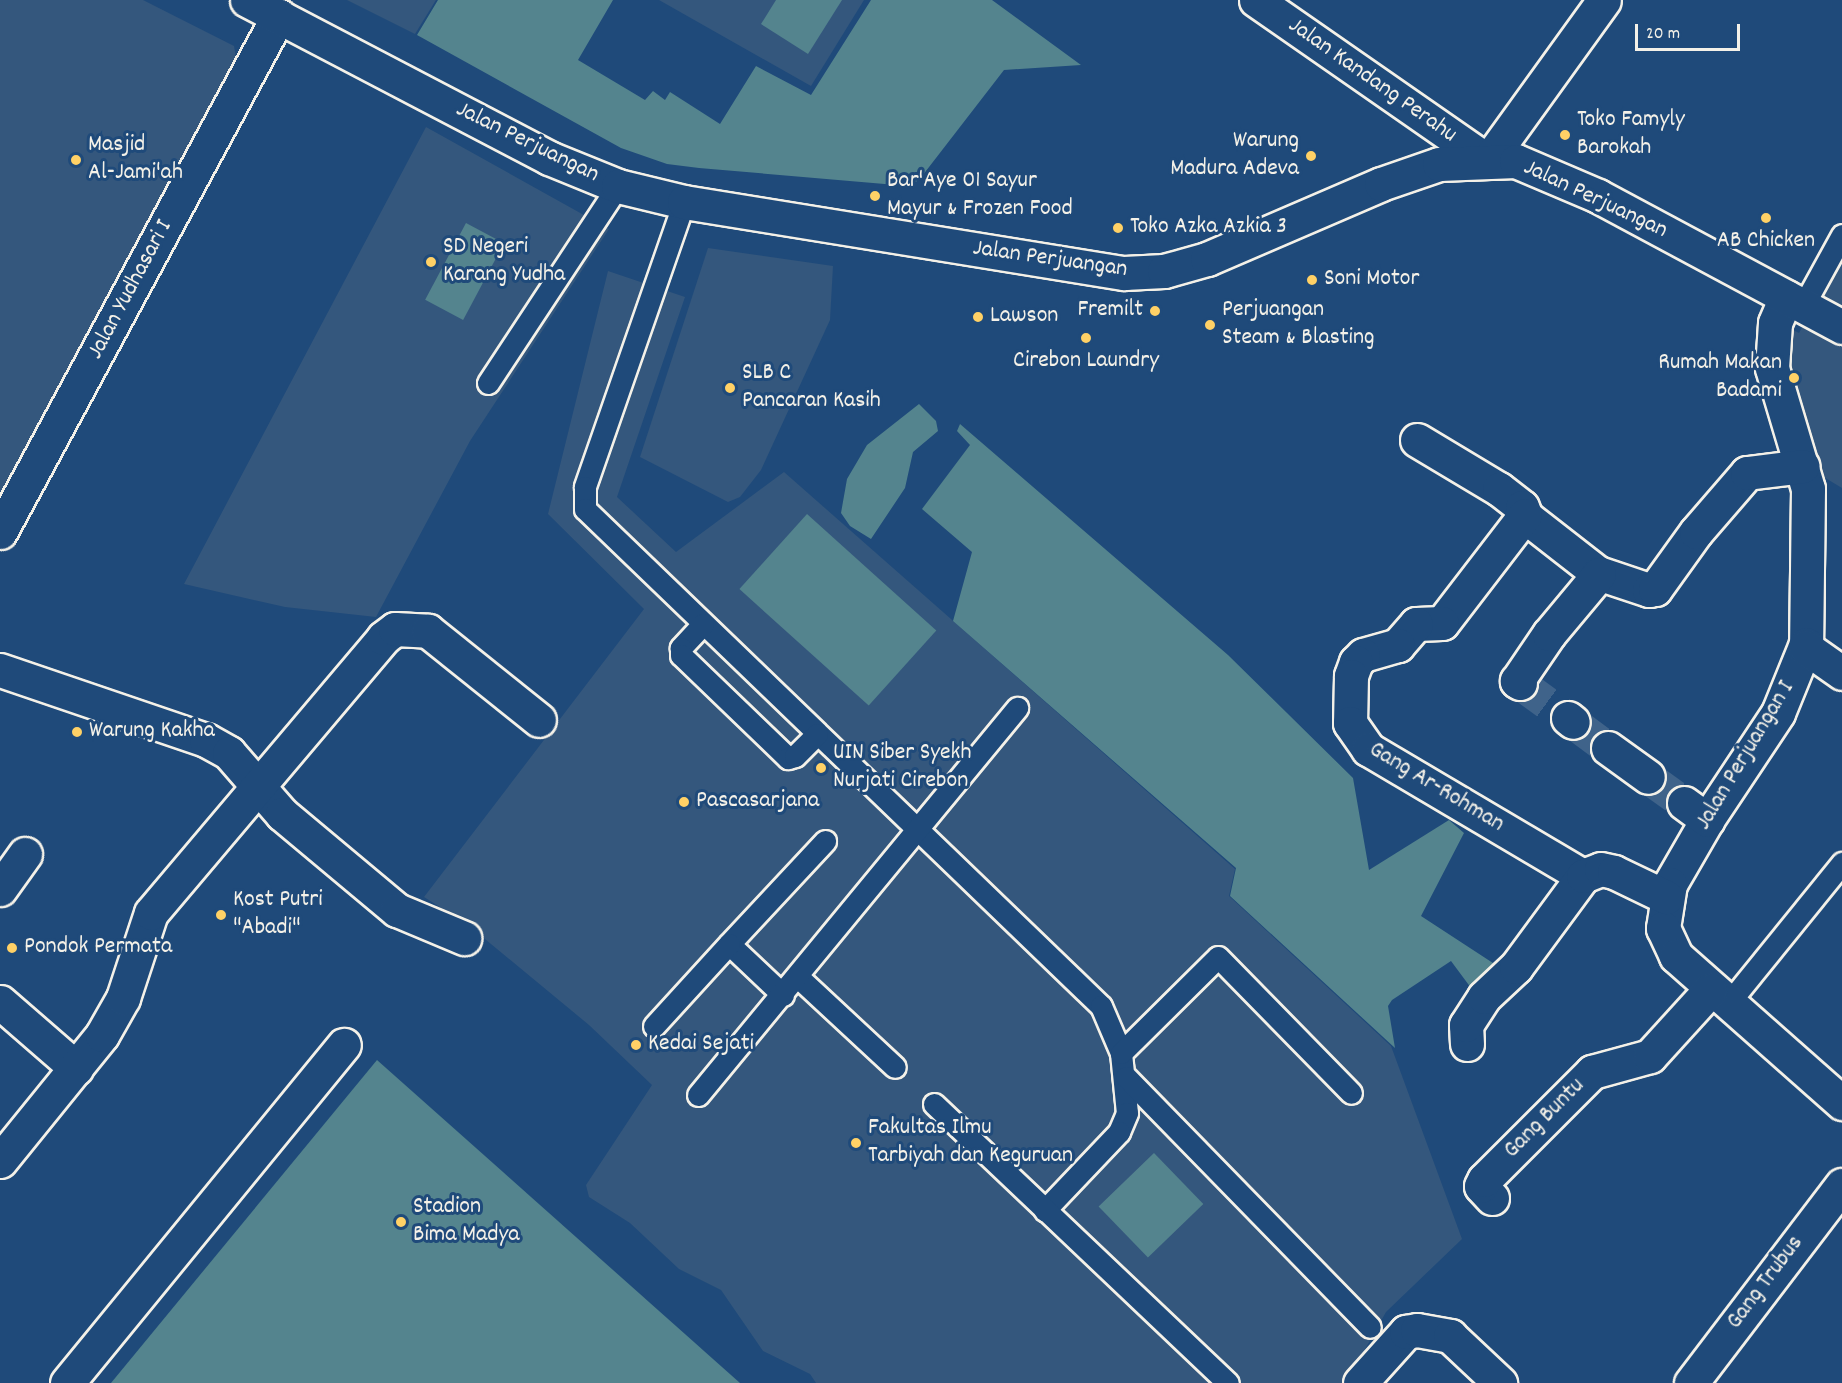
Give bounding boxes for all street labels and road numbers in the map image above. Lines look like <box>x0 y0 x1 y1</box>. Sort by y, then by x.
street label: Jalan Kandang Perahu <box>1282 12 1462 150</box>
street label: Jalan Perjuangan <box>451 96 603 190</box>
street label: Jalan Perjuangan <box>1518 154 1672 246</box>
street label: Jalan Yudhasari I <box>82 215 180 365</box>
street label: Jalan Perjuangan <box>971 235 1129 285</box>
street label: Jalan Perjuangan I <box>1690 676 1802 836</box>
street label: Gang Ar-Rohman <box>1363 736 1509 840</box>
street label: Gang Buntu <box>1499 1073 1591 1165</box>
street label: Gang Trubus <box>1721 1230 1811 1336</box>

